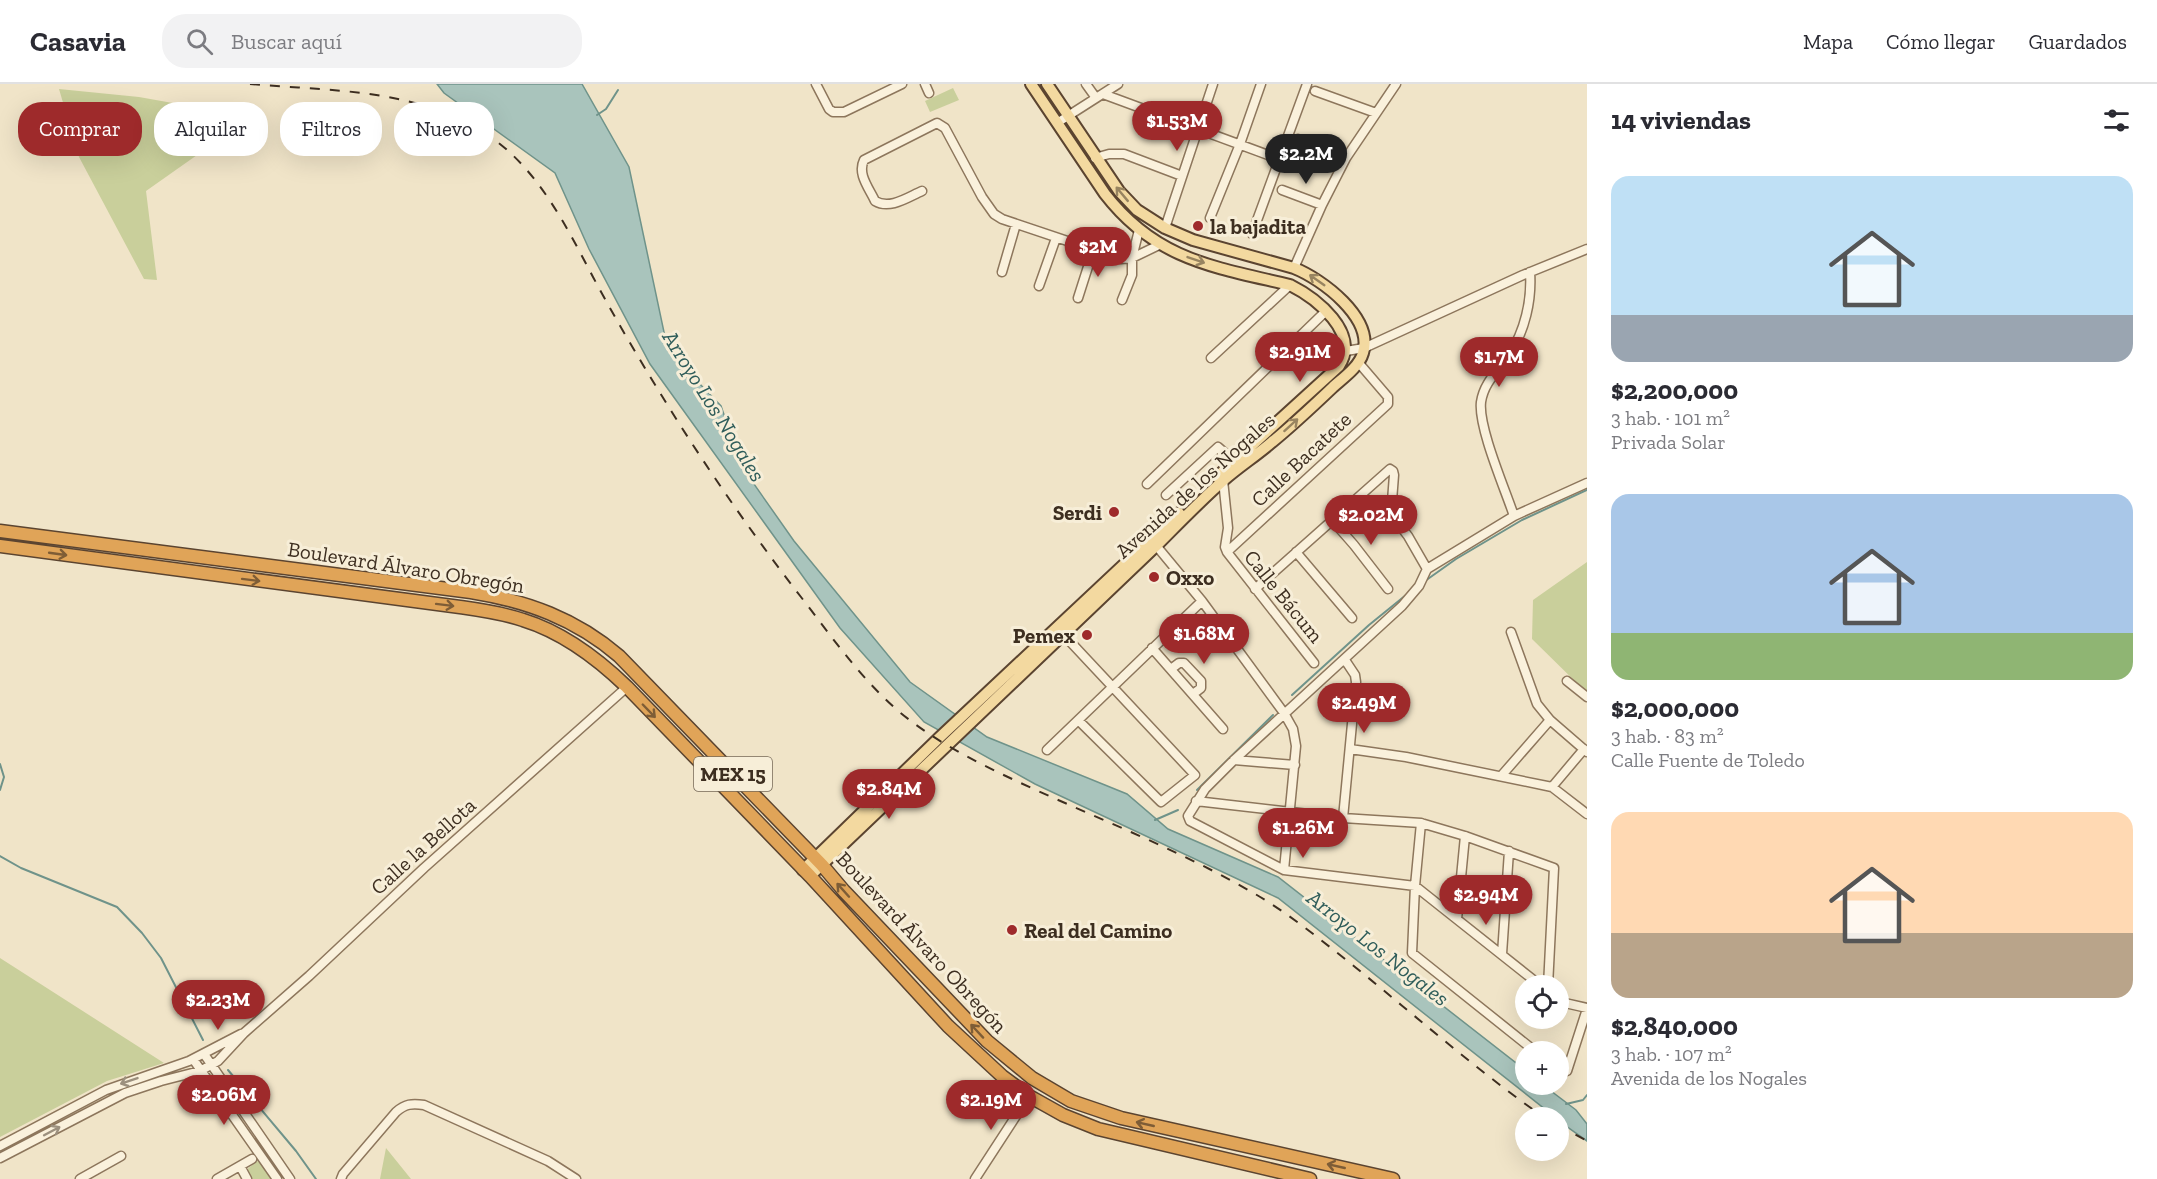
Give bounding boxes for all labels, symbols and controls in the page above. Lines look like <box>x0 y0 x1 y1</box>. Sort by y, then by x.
search box <box>162 14 582 68</box>
text: Casavia <box>30 25 126 58</box>
icon: search <box>183 25 216 58</box>
text: Buscar aquí <box>231 28 342 55</box>
text: Mapa <box>1803 29 1853 54</box>
text: Cómo llegar <box>1886 29 1996 54</box>
text: Guardados <box>2029 29 2127 54</box>
pin: $1.53M <box>1128 101 1226 152</box>
chip: Comprar <box>18 102 142 156</box>
chip: Alquilar <box>154 102 268 156</box>
chip: Filtros <box>280 102 382 156</box>
chip: Nuevo <box>394 102 494 156</box>
text: 14 viviendas <box>1611 104 1751 136</box>
icon: filters <box>2100 104 2133 137</box>
text: $1.53M <box>1146 108 1208 132</box>
pin: $2.2M <box>1264 134 1348 185</box>
text: $2.2M <box>1279 141 1333 165</box>
one-way arrow <box>1116 186 1129 202</box>
place label: la bajadita <box>1210 214 1306 239</box>
icon: home <box>1818 215 1926 323</box>
marker: la bajadita <box>1191 219 1205 233</box>
pin: $2M <box>1069 227 1127 278</box>
text: $2M <box>1079 234 1117 258</box>
one-way arrow <box>1186 256 1205 267</box>
one-way arrow <box>1309 274 1326 286</box>
water label: Arroyo Los Nogales <box>656 325 771 487</box>
pin: $2.91M <box>1251 332 1349 383</box>
pin: $1.7M <box>1457 337 1541 388</box>
text: $2.91M <box>1269 339 1331 363</box>
text: $1.7M <box>1474 344 1524 368</box>
text: $2,200,000 <box>1611 374 1738 406</box>
street label: Calle Bacatete <box>1246 406 1356 512</box>
text: 3 hab. · 101 m² <box>1611 406 1730 430</box>
street label: Avenida de los Nogales <box>1110 407 1280 563</box>
one-way arrow <box>1283 418 1298 432</box>
text: Privada Solar <box>1611 430 1726 454</box>
pin: $2.02M <box>1322 495 1420 546</box>
place label: Serdi <box>1053 500 1102 525</box>
text: $2.02M <box>1338 502 1404 526</box>
marker: Serdi <box>1107 505 1121 519</box>
icon: home <box>1818 533 1926 641</box>
street label: Boulevard Álvaro Obregón <box>286 536 526 598</box>
street label: Calle Bácum <box>1239 545 1329 647</box>
one-way arrow <box>48 549 67 560</box>
place label: Oxxo <box>1166 565 1214 590</box>
marker: Oxxo <box>1147 570 1161 584</box>
one-way arrow <box>241 575 261 586</box>
one-way arrow <box>434 600 454 611</box>
pin: $1.68M <box>1155 614 1253 665</box>
text: $1.68M <box>1173 621 1235 645</box>
place label: Pemex <box>1013 623 1075 648</box>
marker: Pemex <box>1080 628 1094 642</box>
pin: $2.49M <box>1315 683 1413 734</box>
text: $2.49M <box>1331 690 1397 714</box>
text: $2,000,000 <box>1611 692 1739 724</box>
one-way arrow <box>642 703 657 718</box>
text: 3 hab. · 83 m² <box>1611 724 1724 748</box>
text: Calle Fuente de Toledo <box>1611 748 1805 772</box>
road number: MEX 15 <box>694 757 772 791</box>
pin: $2.84M <box>840 769 938 820</box>
text: $2.84M <box>856 776 922 800</box>
street label: Calle la Bellota <box>365 792 481 900</box>
pin: $1.26M <box>1254 808 1352 859</box>
text: $1.26M <box>1272 815 1334 839</box>
street label: Boulevard Álvaro Obregón <box>831 846 1013 1038</box>
icon: home <box>1818 851 1926 959</box>
pin: $2.94M <box>1437 875 1535 926</box>
text: $2.94M <box>1453 882 1519 906</box>
one-way arrow <box>836 883 850 898</box>
water label: Arroyo Los Nogales <box>1301 883 1455 1012</box>
place label: Real del Camino <box>1024 918 1172 943</box>
marker: Real del Camino <box>1005 923 1019 937</box>
map controls <box>1515 975 1569 1161</box>
button: locate <box>1515 975 1569 1029</box>
pin: $2.23M <box>169 980 267 1031</box>
text: $2.23M <box>186 987 250 1011</box>
text: $2,840,000 <box>1611 1010 1738 1042</box>
one-way arrow <box>970 1024 984 1039</box>
button: + <box>1515 1041 1569 1095</box>
text: 3 hab. · 107 m² <box>1611 1042 1732 1066</box>
text: Avenida de los Nogales <box>1611 1066 1807 1090</box>
pin: $2.06M <box>175 1075 273 1126</box>
one-way arrow <box>120 1076 139 1087</box>
pin: $2.19M <box>942 1080 1040 1131</box>
text: $2.06M <box>191 1082 257 1106</box>
text: $2.19M <box>960 1087 1022 1111</box>
button: − <box>1515 1107 1569 1161</box>
one-way arrow <box>1136 1117 1155 1129</box>
one-way arrow <box>43 1125 60 1137</box>
one-way arrow <box>1326 1160 1346 1171</box>

